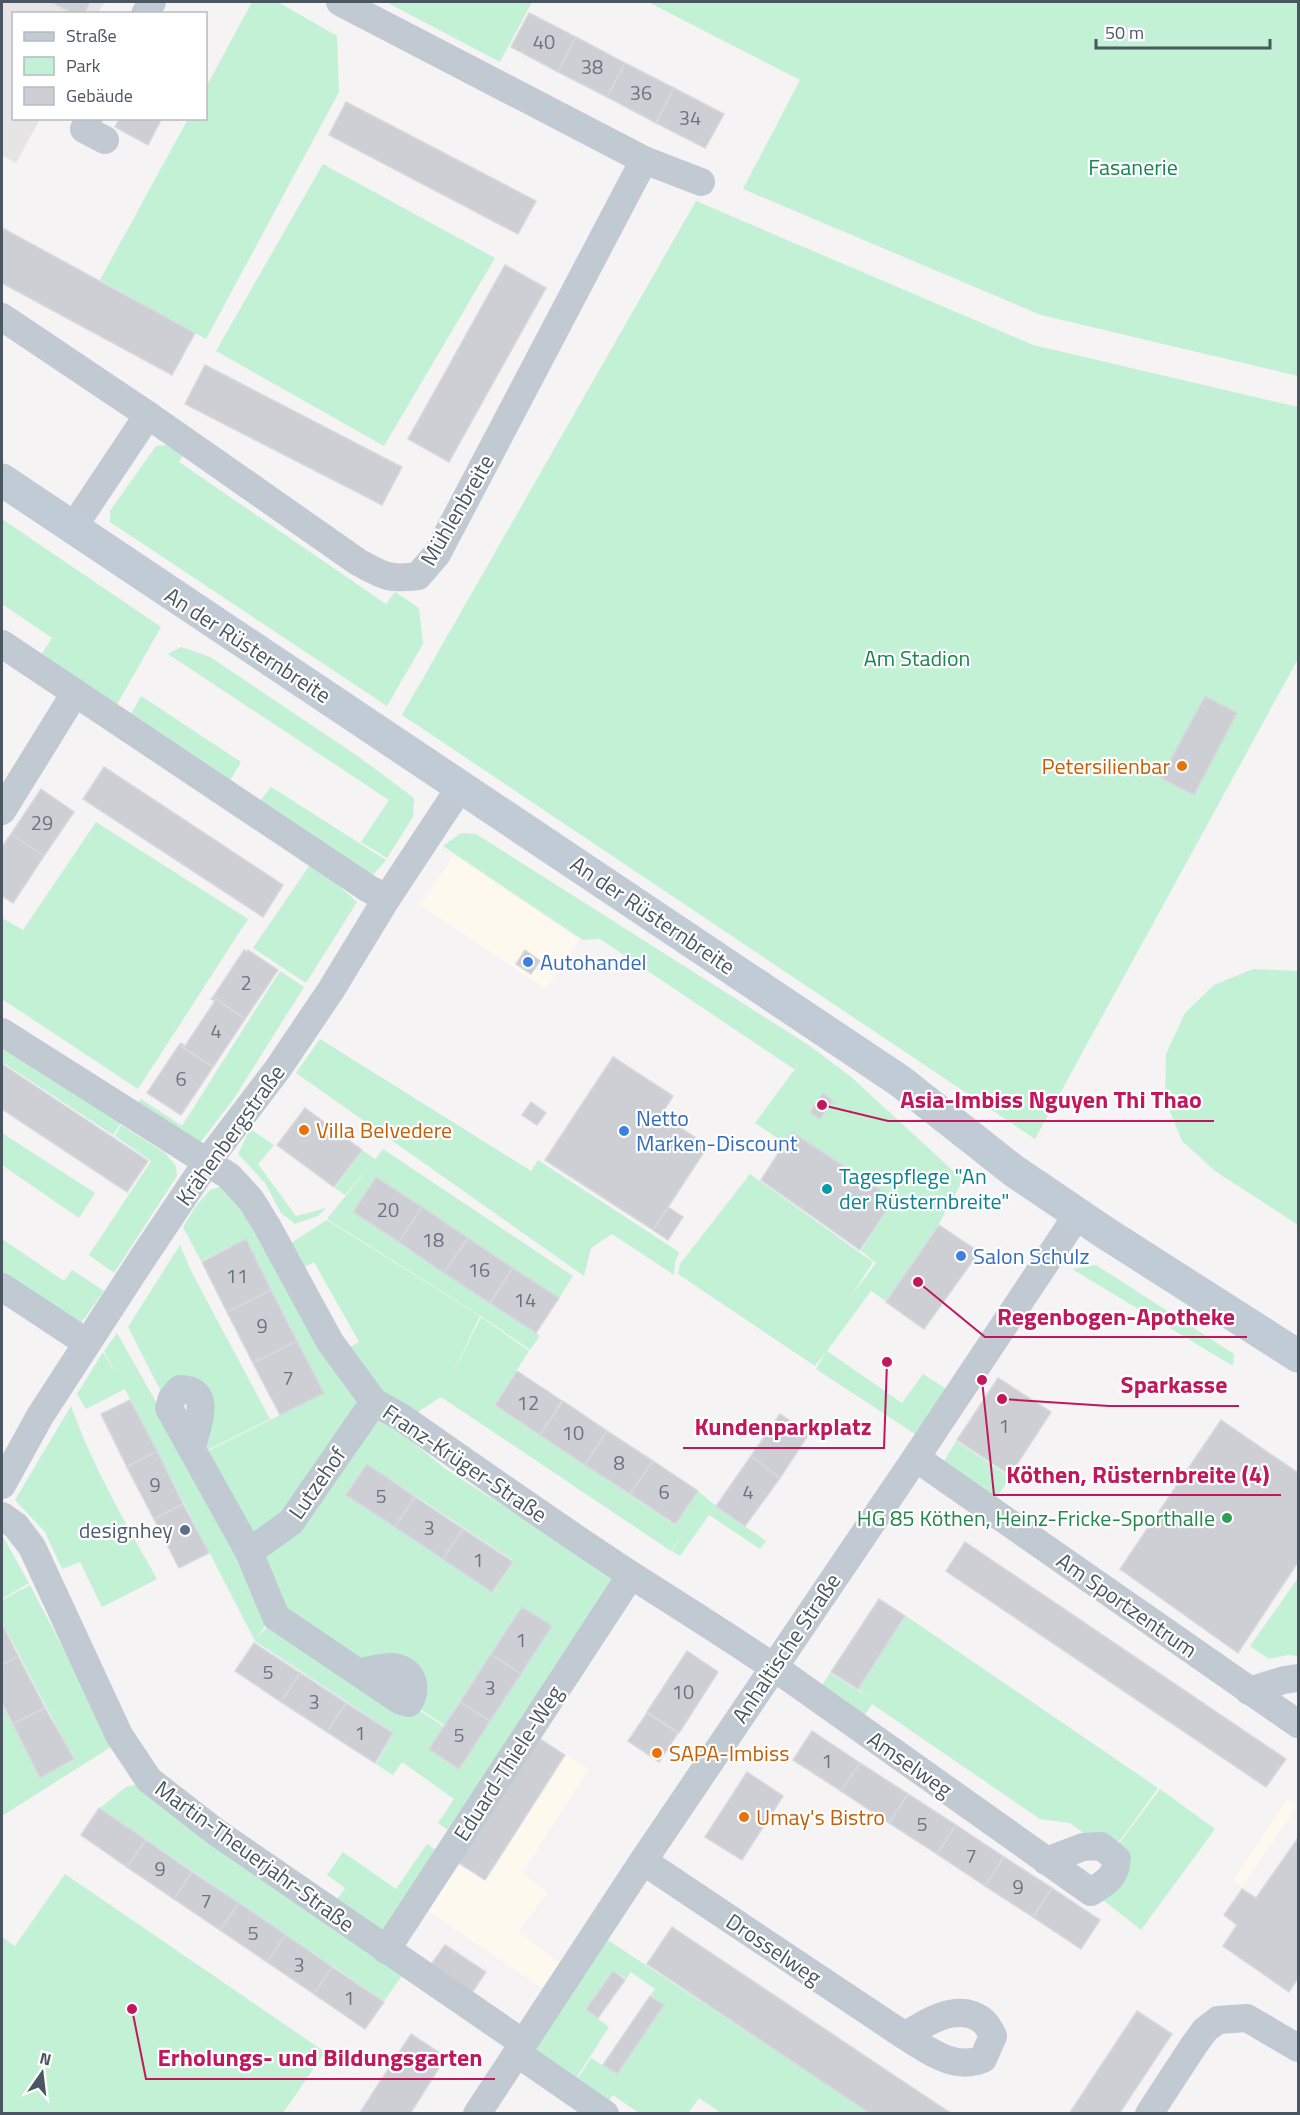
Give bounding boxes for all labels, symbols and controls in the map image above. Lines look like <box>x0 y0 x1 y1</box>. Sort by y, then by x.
legend <box>12 12 207 120</box>
scale bar <box>1096 12 1270 50</box>
text: 50 m <box>1105 19 1144 46</box>
text: Straße <box>66 22 117 49</box>
house number: 40 <box>533 26 555 57</box>
house number: 38 <box>581 51 603 82</box>
text: Park <box>66 52 101 79</box>
house number: 36 <box>630 77 652 108</box>
text: Gebäude <box>66 82 133 109</box>
house number: 34 <box>679 102 701 133</box>
park label: Fasanerie <box>1088 150 1178 184</box>
street label: Mühlenbreite <box>411 448 503 572</box>
street label: An der Rüsternbreite <box>158 578 338 712</box>
park label: Am Stadion <box>864 641 970 675</box>
place label: Petersilienbar <box>1041 749 1170 783</box>
marker: Petersilienbar <box>1175 759 1189 773</box>
house number: 29 <box>31 807 53 838</box>
street label: An der Rüsternbreite <box>564 847 742 983</box>
place label: Autohandel <box>540 945 647 979</box>
marker: Autohandel <box>521 955 535 969</box>
house number: 2 <box>240 967 252 998</box>
house number: 4 <box>210 1015 222 1046</box>
street label: Krähenbergstraße <box>167 1057 293 1213</box>
house number: 6 <box>175 1063 187 1094</box>
callout: Asia-Imbiss Nguyen Thi Thao <box>888 1079 1214 1121</box>
text: Asia-Imbiss Nguyen Thi Thao <box>900 1081 1202 1117</box>
place label: Netto Marken-Discount <box>636 1101 798 1160</box>
place label: Villa Belvedere <box>316 1113 452 1147</box>
marker: Villa Belvedere <box>297 1123 311 1137</box>
marker: Netto Marken-Discount <box>617 1124 631 1138</box>
place label: Tagespflege "An der Rüsternbreite" <box>839 1159 1010 1218</box>
marker: Tagespflege "An der Rüsternbreite" <box>820 1182 834 1196</box>
house number: 20 <box>377 1194 399 1225</box>
house number: 18 <box>422 1224 444 1255</box>
place label: Salon Schulz <box>973 1239 1089 1273</box>
marker: Salon Schulz <box>954 1249 968 1263</box>
house number: 16 <box>468 1254 490 1285</box>
house number: 11 <box>226 1260 248 1291</box>
house number: 14 <box>514 1284 536 1315</box>
callout: Regenbogen-Apotheke <box>985 1295 1247 1337</box>
text: Regenbogen-Apotheke <box>997 1298 1235 1334</box>
house number: 9 <box>256 1310 268 1341</box>
house number: 7 <box>282 1362 294 1393</box>
callout: Sparkasse <box>1109 1364 1239 1406</box>
text: Sparkasse <box>1121 1366 1227 1402</box>
house number: 12 <box>517 1387 539 1418</box>
street label: Franz-Krüger-Straße <box>376 1395 554 1531</box>
callout: Kundenparkplatz <box>683 1406 884 1448</box>
text: Kundenparkplatz <box>694 1408 872 1444</box>
house number: 1 <box>998 1410 1010 1441</box>
house number: 10 <box>562 1417 584 1448</box>
street label: Lutzehof <box>280 1439 355 1526</box>
house number: 8 <box>613 1447 625 1478</box>
callout: Köthen, Rüsternbreite (4) <box>994 1453 1281 1495</box>
text: Köthen, Rüsternbreite (4) <box>1006 1456 1270 1492</box>
house number: 9 <box>149 1469 161 1500</box>
house number: 6 <box>658 1476 670 1507</box>
house number: 4 <box>742 1476 754 1507</box>
house number: 5 <box>375 1480 387 1511</box>
place label: HG 85 Köthen, Heinz-Fricke-Sporthalle <box>857 1501 1215 1535</box>
marker: HG 85 Köthen, Heinz-Fricke-Sporthalle <box>1220 1511 1234 1525</box>
house number: 3 <box>423 1512 435 1543</box>
place label: designhey <box>79 1513 173 1547</box>
marker: designhey <box>178 1523 192 1537</box>
house number: 1 <box>472 1544 484 1575</box>
street label: Am Sportzentrum <box>1050 1544 1204 1666</box>
street label: Anhaltische Straße <box>723 1566 849 1730</box>
house number: 1 <box>515 1624 527 1655</box>
house number: 5 <box>262 1656 274 1687</box>
house number: 3 <box>484 1672 496 1703</box>
house number: 10 <box>672 1676 694 1707</box>
street label: Eduard-Thiele-Weg <box>445 1678 571 1848</box>
house number: 3 <box>308 1686 320 1717</box>
house number: 1 <box>354 1717 366 1748</box>
house number: 5 <box>453 1719 465 1750</box>
street label: Amselweg <box>861 1722 959 1806</box>
place label: SAPA-Imbiss <box>669 1736 789 1770</box>
house number: 1 <box>821 1745 833 1776</box>
marker: SAPA-Imbiss <box>650 1746 664 1760</box>
street label: Martin-Theuerjahr-Straße <box>148 1772 362 1940</box>
place label: Umay's Bistro <box>756 1800 885 1834</box>
house number: 5 <box>916 1808 928 1839</box>
marker: Umay's Bistro <box>737 1810 751 1824</box>
house number: 7 <box>965 1840 977 1871</box>
house number: 9 <box>154 1853 166 1884</box>
house number: 9 <box>1012 1871 1024 1902</box>
house number: 7 <box>200 1885 212 1916</box>
street label: Drosselweg <box>719 1904 829 1994</box>
house number: 5 <box>247 1917 259 1948</box>
house number: 3 <box>293 1949 305 1980</box>
house number: 1 <box>343 1982 355 2013</box>
callout: Erholungs- und Bildungsgarten <box>146 2037 495 2079</box>
text: Erholungs- und Bildungsgarten <box>158 2039 482 2075</box>
north arrow <box>12 2043 72 2103</box>
text: N <box>37 2045 54 2071</box>

